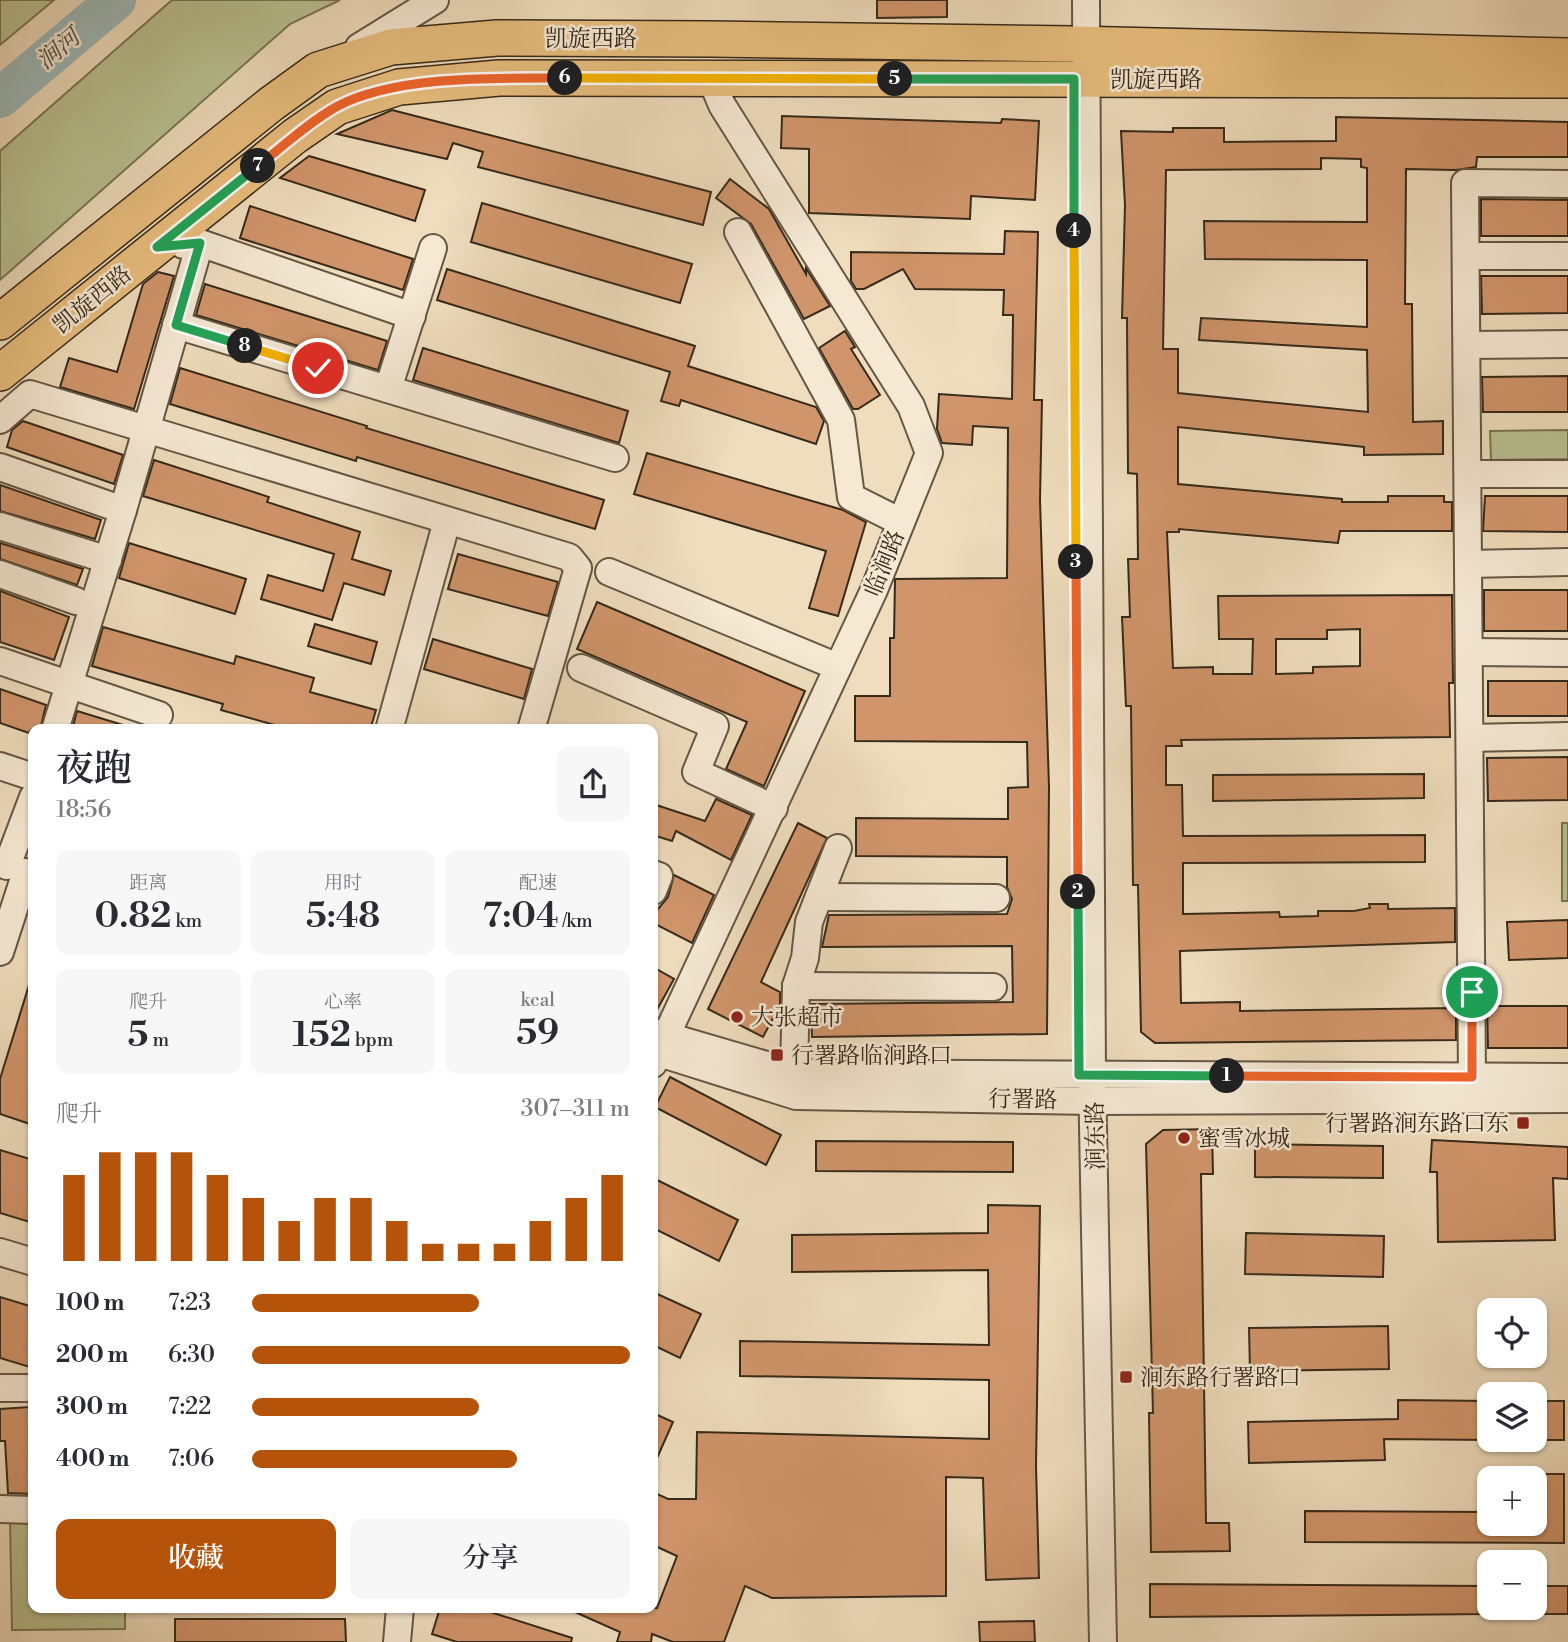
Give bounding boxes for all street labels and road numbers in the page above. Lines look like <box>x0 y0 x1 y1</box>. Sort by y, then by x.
street label: 凯旋西路 <box>545 25 637 53</box>
street label: 凯旋西路 <box>1110 66 1202 94</box>
street label: 凯旋西路 <box>48 260 137 340</box>
street label: 临涧路 <box>859 526 911 601</box>
street label: 行署路 <box>988 1085 1058 1115</box>
street label: 涧东路 <box>1081 1101 1111 1171</box>

